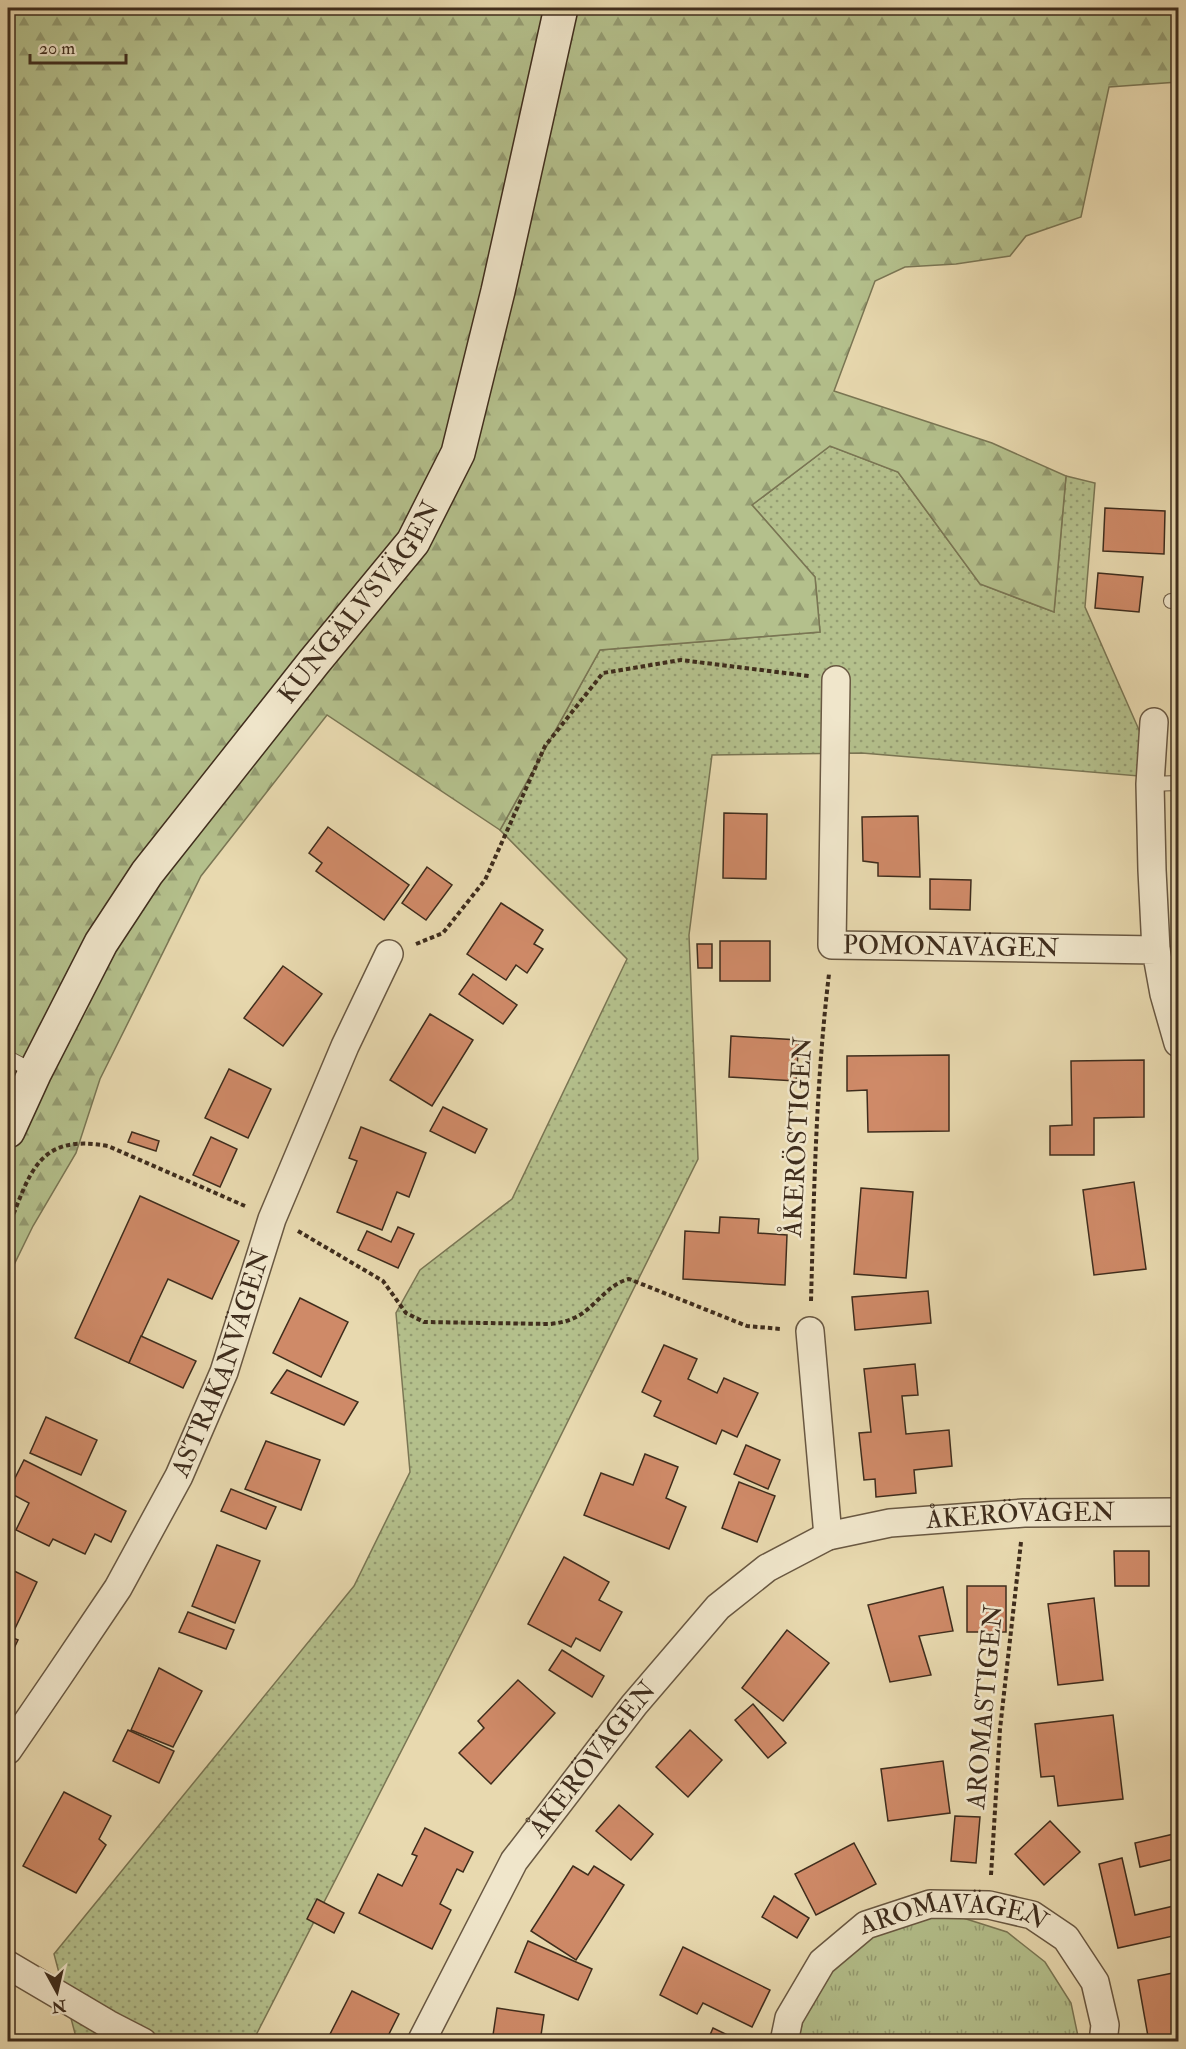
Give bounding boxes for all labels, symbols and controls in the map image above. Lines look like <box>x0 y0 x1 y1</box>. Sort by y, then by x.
scale bar <box>30 27 126 65</box>
text: 20 m <box>39 37 75 60</box>
street label: KUNGÄLVSVÄGEN <box>271 495 447 710</box>
street label: POMONAVÄGEN <box>842 929 1060 965</box>
street label: ÅKERÖSTIGEN <box>775 1035 819 1239</box>
street label: ASTRAKANVÄGEN <box>164 1245 278 1483</box>
street label: ÅKERÖVÄGEN <box>924 1496 1116 1536</box>
street label: AROMASTIGEN <box>960 1603 1010 1812</box>
street label: ÅKERÖVÄGEN <box>520 1674 664 1845</box>
street label: AROMAVÄGEN <box>854 1887 1055 1943</box>
north arrow <box>27 1962 87 2022</box>
text: N <box>50 1995 68 2017</box>

